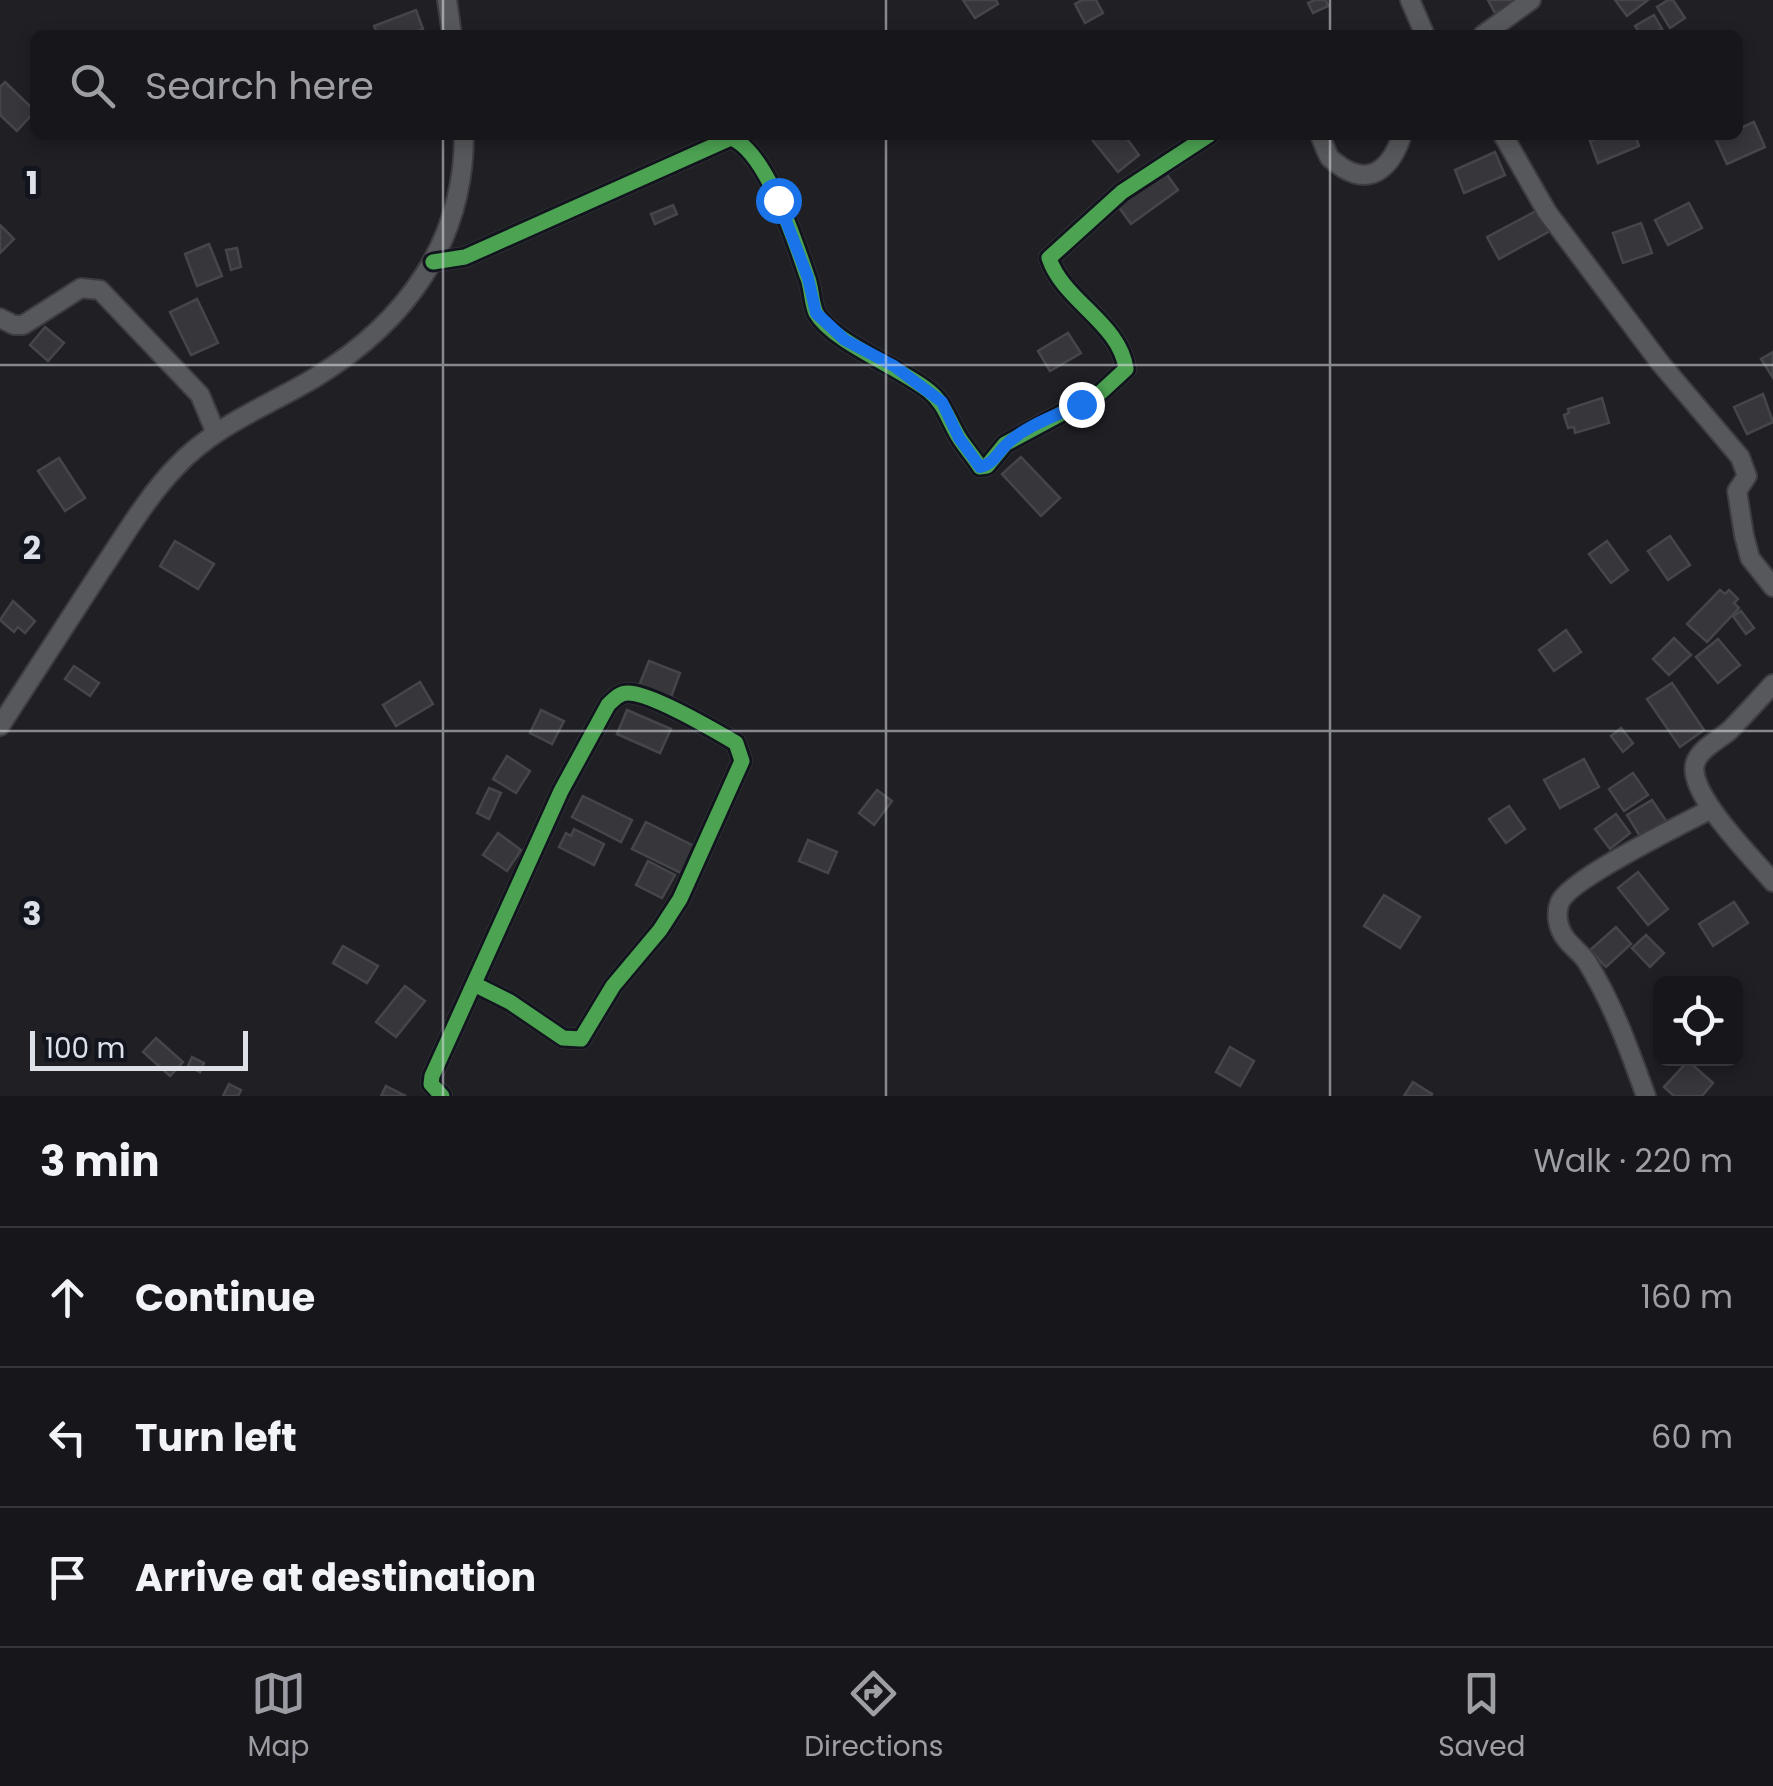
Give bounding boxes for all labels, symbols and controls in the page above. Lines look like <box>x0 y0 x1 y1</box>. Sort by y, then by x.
search box <box>30 30 1743 140</box>
icon: search <box>65 58 120 113</box>
text: Search here <box>145 59 374 112</box>
text: 1 <box>26 160 38 205</box>
route start <box>756 178 802 224</box>
route end <box>1059 382 1105 428</box>
text: 2 <box>23 525 41 570</box>
text: 3 <box>22 891 42 936</box>
map controls <box>1653 976 1743 1066</box>
button: locate <box>1653 976 1743 1066</box>
scale bar <box>30 1026 248 1070</box>
text: 100 m <box>45 1029 125 1068</box>
text: 3 min <box>40 1132 160 1191</box>
text: Walk · 220 m <box>1534 1138 1733 1183</box>
icon: ahead <box>40 1270 95 1325</box>
text: Continue <box>135 1271 315 1324</box>
text: 160 m <box>1641 1274 1733 1319</box>
icon: left <box>40 1410 95 1465</box>
text: Turn left <box>135 1411 297 1464</box>
text: 60 m <box>1651 1414 1733 1459</box>
icon: arrive <box>40 1550 95 1605</box>
text: Arrive at destination <box>135 1551 536 1604</box>
tab: Map <box>247 1666 309 1768</box>
tab: Directions <box>804 1666 943 1768</box>
tab: Saved <box>1438 1666 1526 1768</box>

